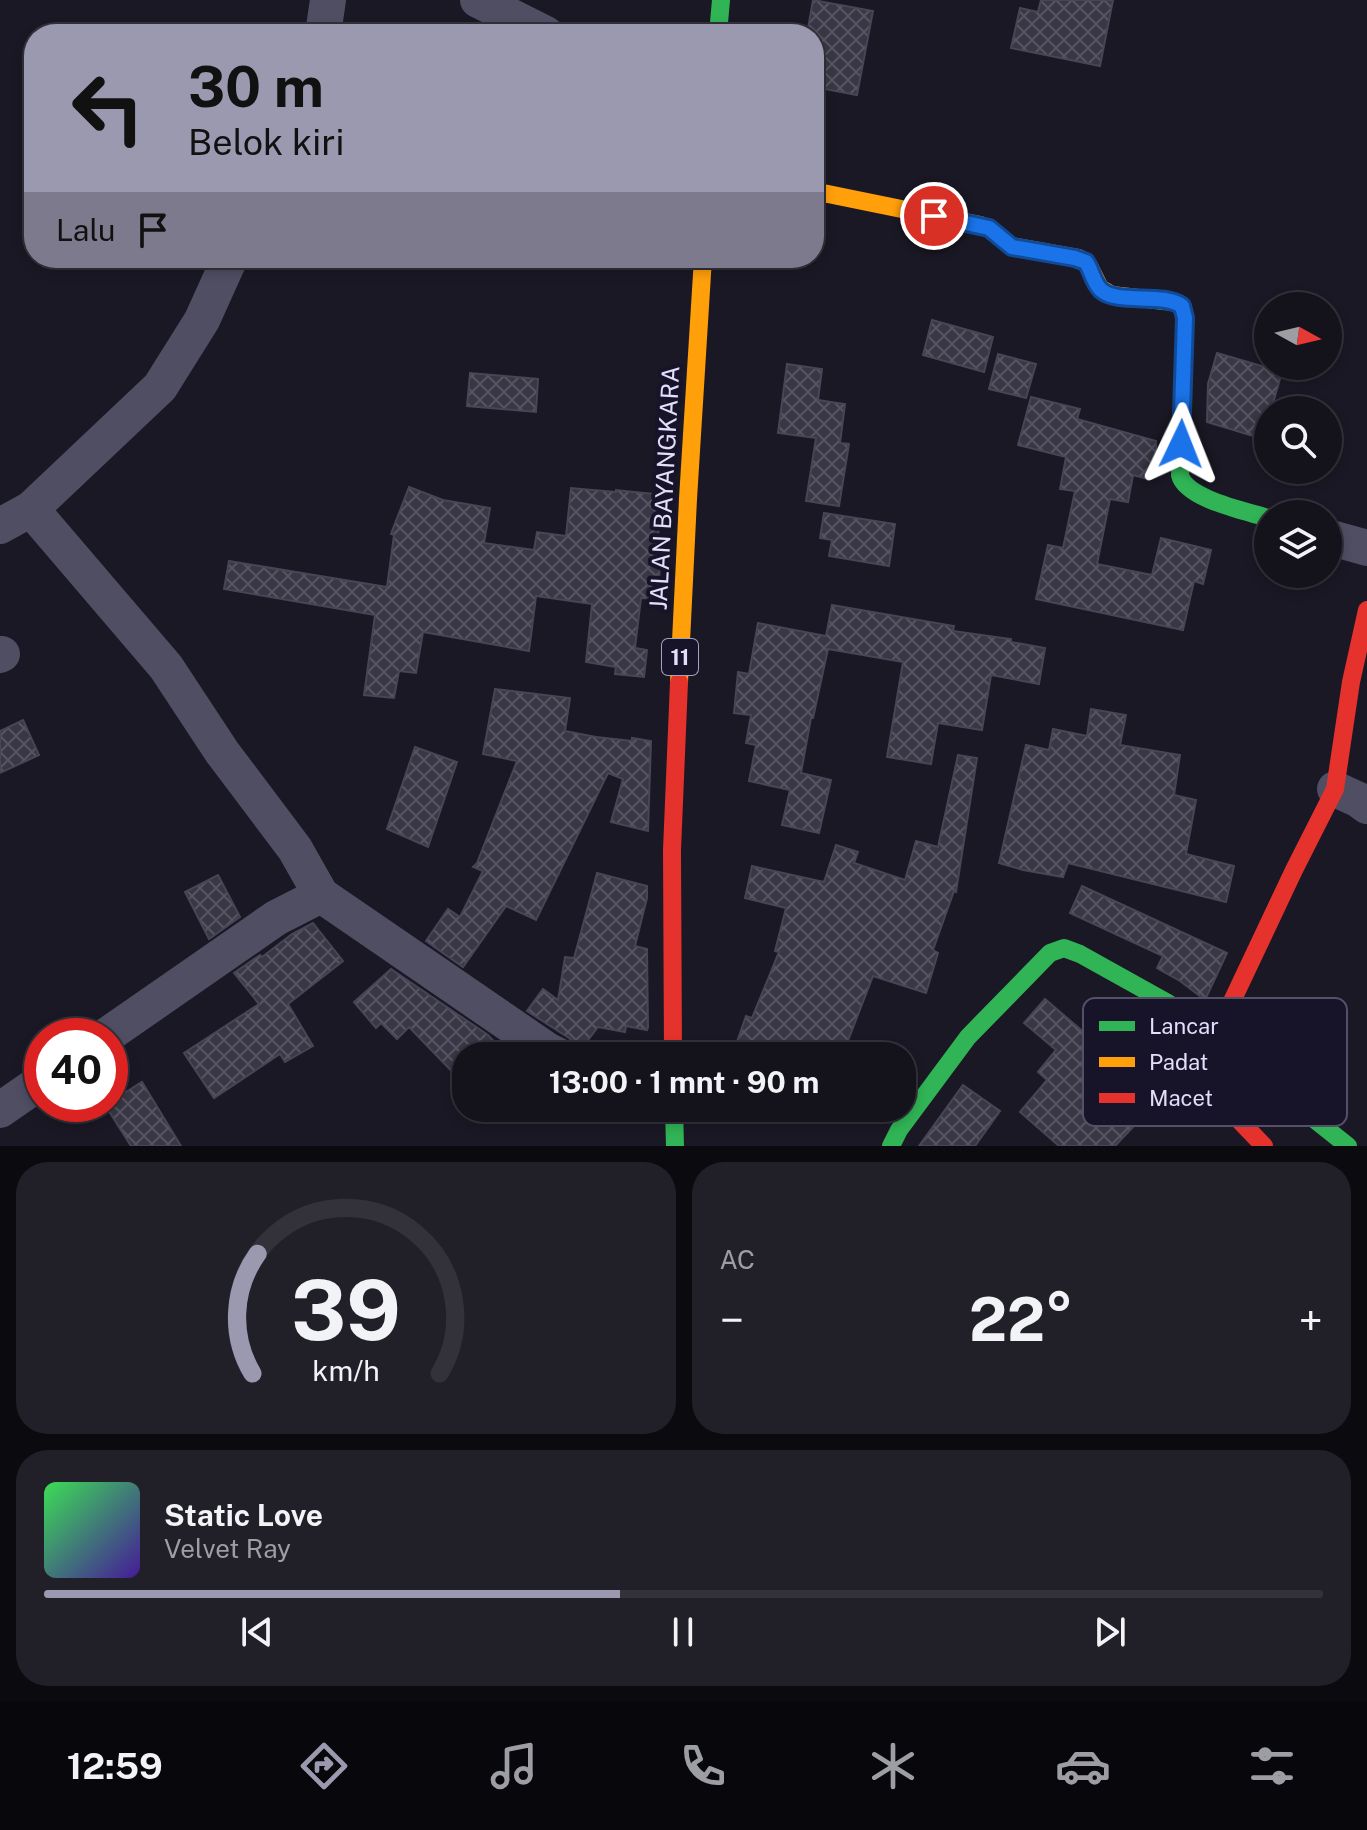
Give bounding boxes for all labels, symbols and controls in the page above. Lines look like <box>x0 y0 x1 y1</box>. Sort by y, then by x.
text: 30 m <box>188 54 324 120</box>
icon: left <box>56 56 160 160</box>
text: Belok kiri <box>188 121 344 163</box>
pin <box>900 182 968 250</box>
icon: arrive <box>912 194 956 238</box>
icon: arrive <box>131 208 175 252</box>
text: Lalu <box>56 212 115 248</box>
north arrow <box>1254 292 1342 380</box>
map controls <box>1254 292 1342 588</box>
street label: JALAN BAYANGKARA <box>644 365 684 611</box>
button: search <box>1254 396 1342 484</box>
position arrow <box>1139 402 1223 486</box>
button: layers <box>1254 500 1342 588</box>
road number: 11 <box>662 639 698 675</box>
legend <box>1083 998 1347 1126</box>
text: Lancar <box>1149 1013 1219 1039</box>
speed limit sign: 40 <box>24 1018 128 1122</box>
text: Padat <box>1149 1049 1208 1075</box>
text: 13:00 · 1 mnt · 90 m <box>549 1064 819 1100</box>
text: Macet <box>1149 1085 1213 1111</box>
text: AC <box>720 1244 755 1275</box>
text: 39 <box>291 1261 401 1359</box>
text: 22° <box>969 1284 1074 1355</box>
text: − <box>720 1294 744 1346</box>
text: + <box>1299 1294 1323 1346</box>
text: km/h <box>312 1354 379 1387</box>
text: Static Love <box>164 1497 323 1533</box>
text: Velvet Ray <box>164 1533 291 1564</box>
icon: previous <box>235 1610 279 1654</box>
icon: pause <box>661 1610 705 1654</box>
icon: next <box>1088 1610 1132 1654</box>
icon: directions <box>296 1738 352 1794</box>
icon: music <box>486 1738 542 1794</box>
icon: phone <box>675 1738 731 1794</box>
icon: climate <box>865 1738 921 1794</box>
icon: car <box>1055 1738 1111 1794</box>
icon: filters <box>1244 1738 1300 1794</box>
text: 12:59 <box>67 1745 163 1787</box>

